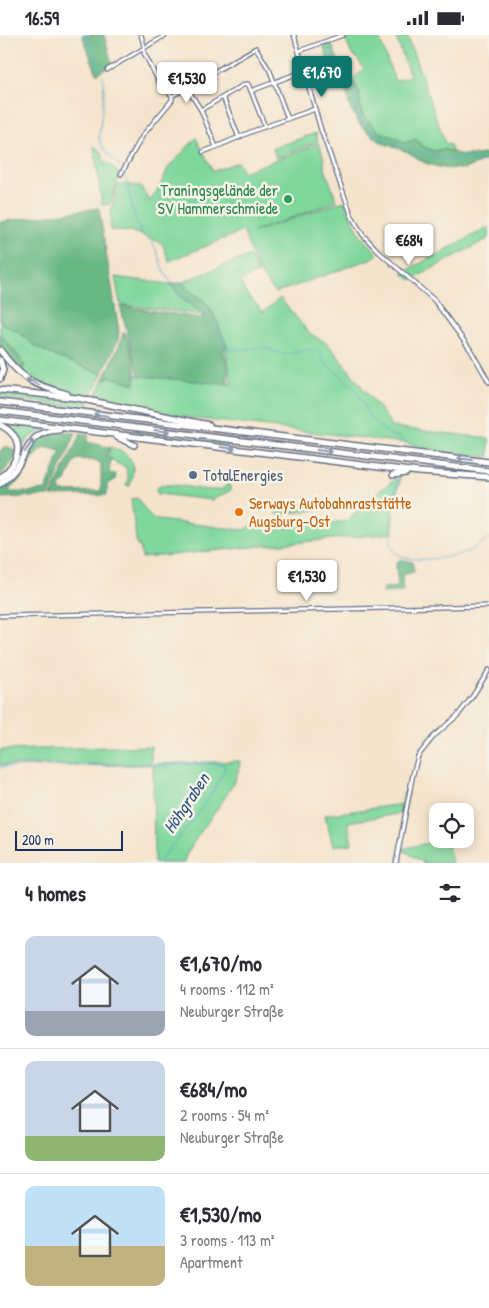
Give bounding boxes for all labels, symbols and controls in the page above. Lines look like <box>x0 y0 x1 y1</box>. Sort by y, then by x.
text: 16:59 <box>25 5 59 31</box>
pin: €1,670 <box>281 55 363 98</box>
text: €1,670 <box>303 61 341 83</box>
pin: €1,530 <box>146 62 228 104</box>
text: €1,530 <box>168 67 206 89</box>
place label: Traningsgelände der SV Hammerschmiede <box>157 179 279 219</box>
marker: Traningsgelände der SV Hammerschmiede <box>282 193 294 205</box>
pin: €684 <box>379 223 439 266</box>
text: €684 <box>395 229 423 251</box>
one-way arrow <box>26 377 41 386</box>
one-way arrow <box>93 410 109 420</box>
one-way arrow <box>154 426 170 436</box>
one-way arrow <box>24 439 34 453</box>
one-way arrow <box>219 443 235 453</box>
one-way arrow <box>315 446 331 456</box>
one-way arrow <box>458 454 474 464</box>
place label: TotalEnergies <box>203 464 283 486</box>
marker: TotalEnergies <box>187 469 199 481</box>
place label: Serways Autobahnraststätte Augsburg-Ost <box>249 492 412 532</box>
marker: Serways Autobahnraststätte Augsburg-Ost <box>233 506 245 518</box>
pin: €1,530 <box>266 559 348 602</box>
text: €1,530 <box>288 565 326 587</box>
water label: Höhgraben <box>157 766 216 838</box>
map controls <box>429 803 474 848</box>
button: locate <box>429 803 474 848</box>
scale bar <box>15 828 122 851</box>
text: 200 m <box>22 830 54 849</box>
text: 4 homes <box>25 879 86 908</box>
icon: filters <box>436 879 464 907</box>
text: €1,670/mo <box>180 949 262 978</box>
icon: home <box>65 956 125 1016</box>
text: 4 rooms · 112 m² <box>180 978 274 1000</box>
text: Neuburger Straße <box>180 1000 284 1022</box>
text: €684/mo <box>180 1075 247 1104</box>
icon: home <box>65 1081 125 1141</box>
text: 2 rooms · 54 m² <box>180 1104 269 1126</box>
text: Neuburger Straße <box>180 1126 284 1148</box>
text: €1,530/mo <box>180 1200 261 1229</box>
icon: home <box>65 1206 125 1266</box>
text: 3 rooms · 113 m² <box>180 1229 275 1251</box>
text: Apartment <box>180 1251 243 1273</box>

